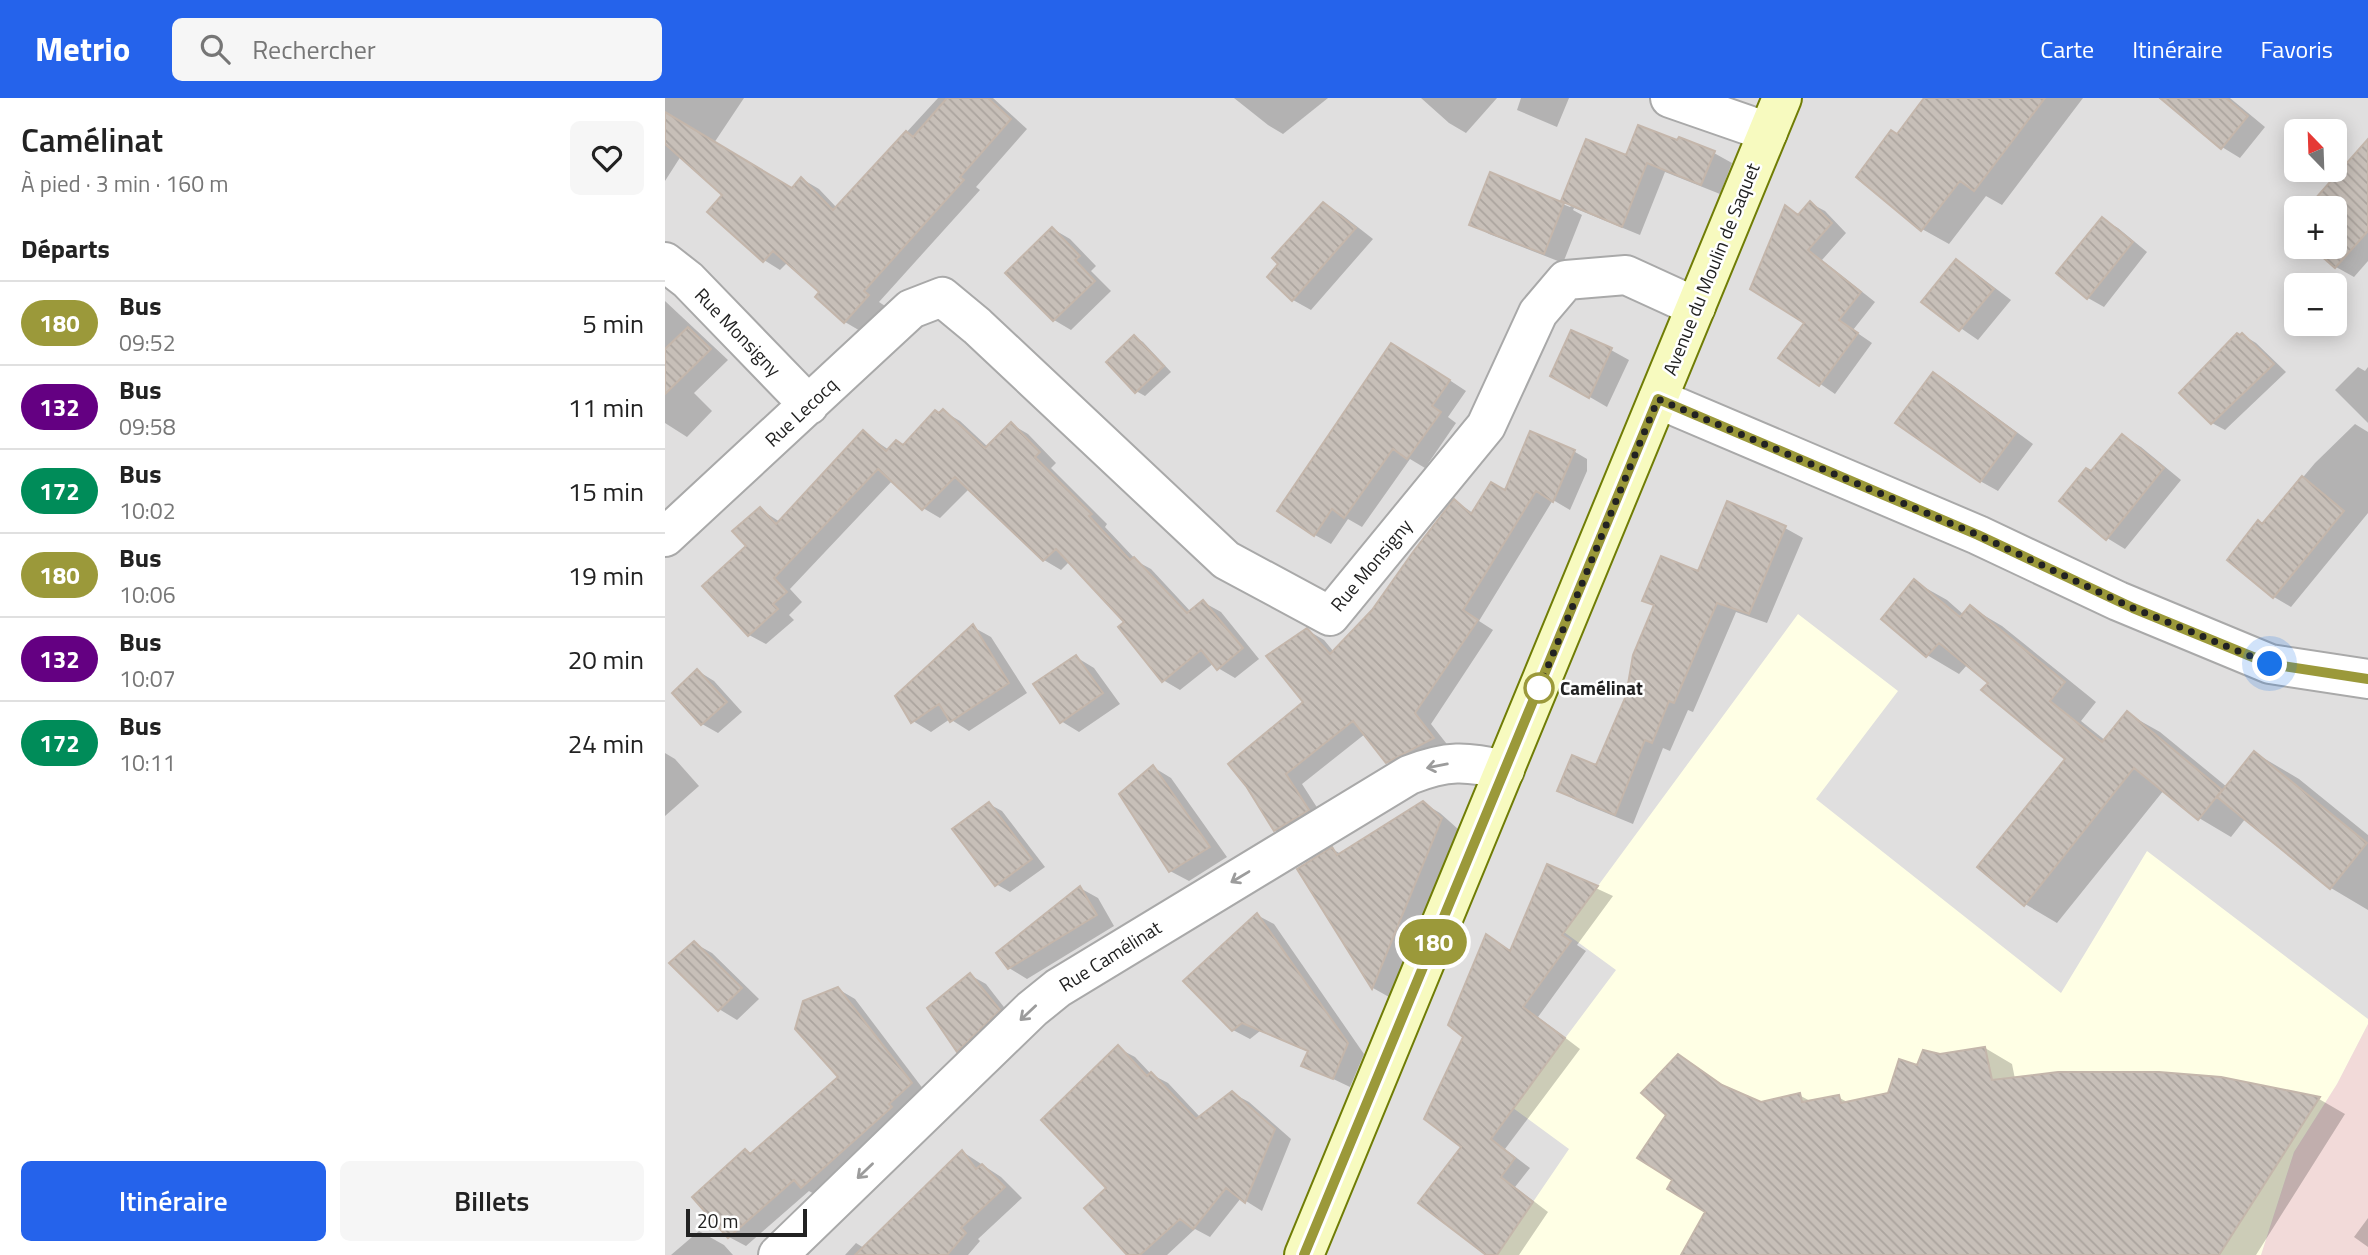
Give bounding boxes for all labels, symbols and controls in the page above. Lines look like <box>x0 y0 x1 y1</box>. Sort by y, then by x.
search box <box>172 18 662 81</box>
text: Metrio <box>35 24 130 74</box>
icon: search <box>196 30 234 68</box>
text: Rechercher <box>252 30 376 69</box>
text: Carte <box>2040 31 2094 67</box>
text: Itinéraire <box>2132 31 2223 67</box>
text: Favoris <box>2261 31 2333 67</box>
text: Camélinat <box>21 115 163 165</box>
north arrow <box>2284 119 2347 182</box>
map controls <box>2284 119 2347 336</box>
button: heart <box>570 121 644 195</box>
street label: Avenue du Moulin de Saquet <box>1655 158 1767 379</box>
text: À pied · 3 min · 160 m <box>21 166 228 201</box>
button: + <box>2284 196 2347 259</box>
text: Départs <box>21 229 110 268</box>
button: − <box>2284 273 2347 336</box>
street label: Rue Monsigny <box>688 281 788 383</box>
text: Bus <box>119 286 161 325</box>
text: 5 min <box>582 304 644 343</box>
text: 180 <box>39 305 80 341</box>
text: 09:52 <box>119 325 176 360</box>
text: Bus <box>119 370 161 409</box>
street label: Rue Lecocq <box>758 370 844 453</box>
text: 11 min <box>568 388 644 427</box>
text: 132 <box>39 389 80 425</box>
text: 09:58 <box>119 409 176 444</box>
text: Bus <box>119 454 161 493</box>
text: 15 min <box>568 472 644 511</box>
text: 172 <box>39 473 80 509</box>
text: 10:02 <box>119 493 176 528</box>
street label: Rue Monsigny <box>1323 512 1418 618</box>
text: Bus <box>119 538 161 577</box>
text: 19 min <box>568 556 644 595</box>
text: 180 <box>39 557 80 593</box>
text: 10:06 <box>119 577 176 612</box>
text: Bus <box>119 622 161 661</box>
text: 20 min <box>568 640 644 679</box>
text: 132 <box>39 641 80 677</box>
your location <box>2252 646 2287 681</box>
text: 10:07 <box>119 661 176 696</box>
marker: Camélinat <box>1524 673 1554 703</box>
place label: Camélinat <box>1560 673 1643 702</box>
text: Bus <box>119 706 161 745</box>
text: 24 min <box>568 724 644 763</box>
text: 172 <box>39 725 80 761</box>
text: 10:11 <box>119 745 176 780</box>
one-way arrow <box>1427 760 1449 773</box>
one-way arrow <box>1230 870 1250 884</box>
street label: Rue Camélinat <box>1053 912 1167 999</box>
line badge: 180 <box>1393 919 1473 965</box>
text: 180 <box>1413 924 1453 960</box>
one-way arrow <box>1019 1005 1037 1021</box>
button: Itinéraire <box>21 1161 326 1241</box>
button: Billets <box>340 1161 644 1241</box>
one-way arrow <box>857 1163 874 1180</box>
scale bar <box>686 1206 807 1238</box>
text: 20 m <box>697 1206 738 1235</box>

